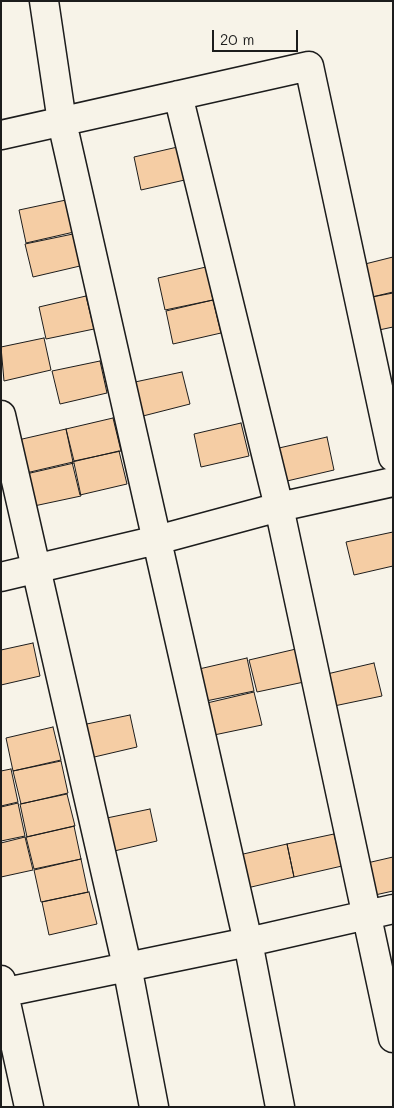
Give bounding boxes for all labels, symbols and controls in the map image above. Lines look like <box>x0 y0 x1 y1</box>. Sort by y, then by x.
scale bar <box>214 20 300 52</box>
text: 20 m <box>220 29 254 49</box>

